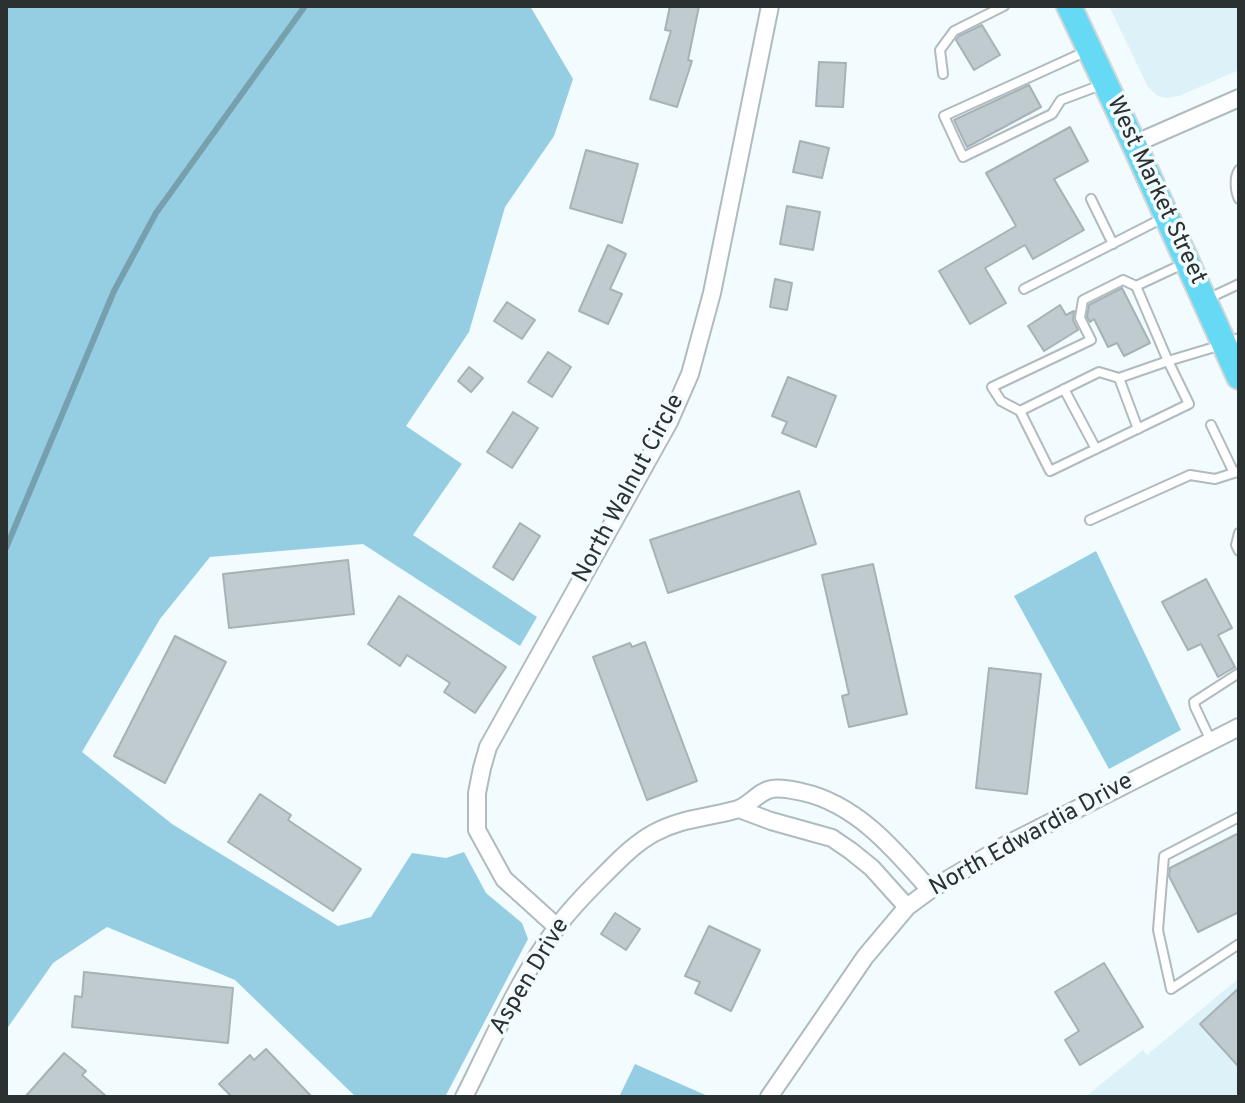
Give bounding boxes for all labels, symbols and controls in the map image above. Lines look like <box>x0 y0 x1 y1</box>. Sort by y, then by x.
street label: West Market Street <box>1099 92 1211 290</box>
street label: North Walnut Circle <box>568 390 692 588</box>
street label: North Edwardia Drive <box>925 768 1139 904</box>
street label: Aspen Drive <box>485 914 577 1040</box>

